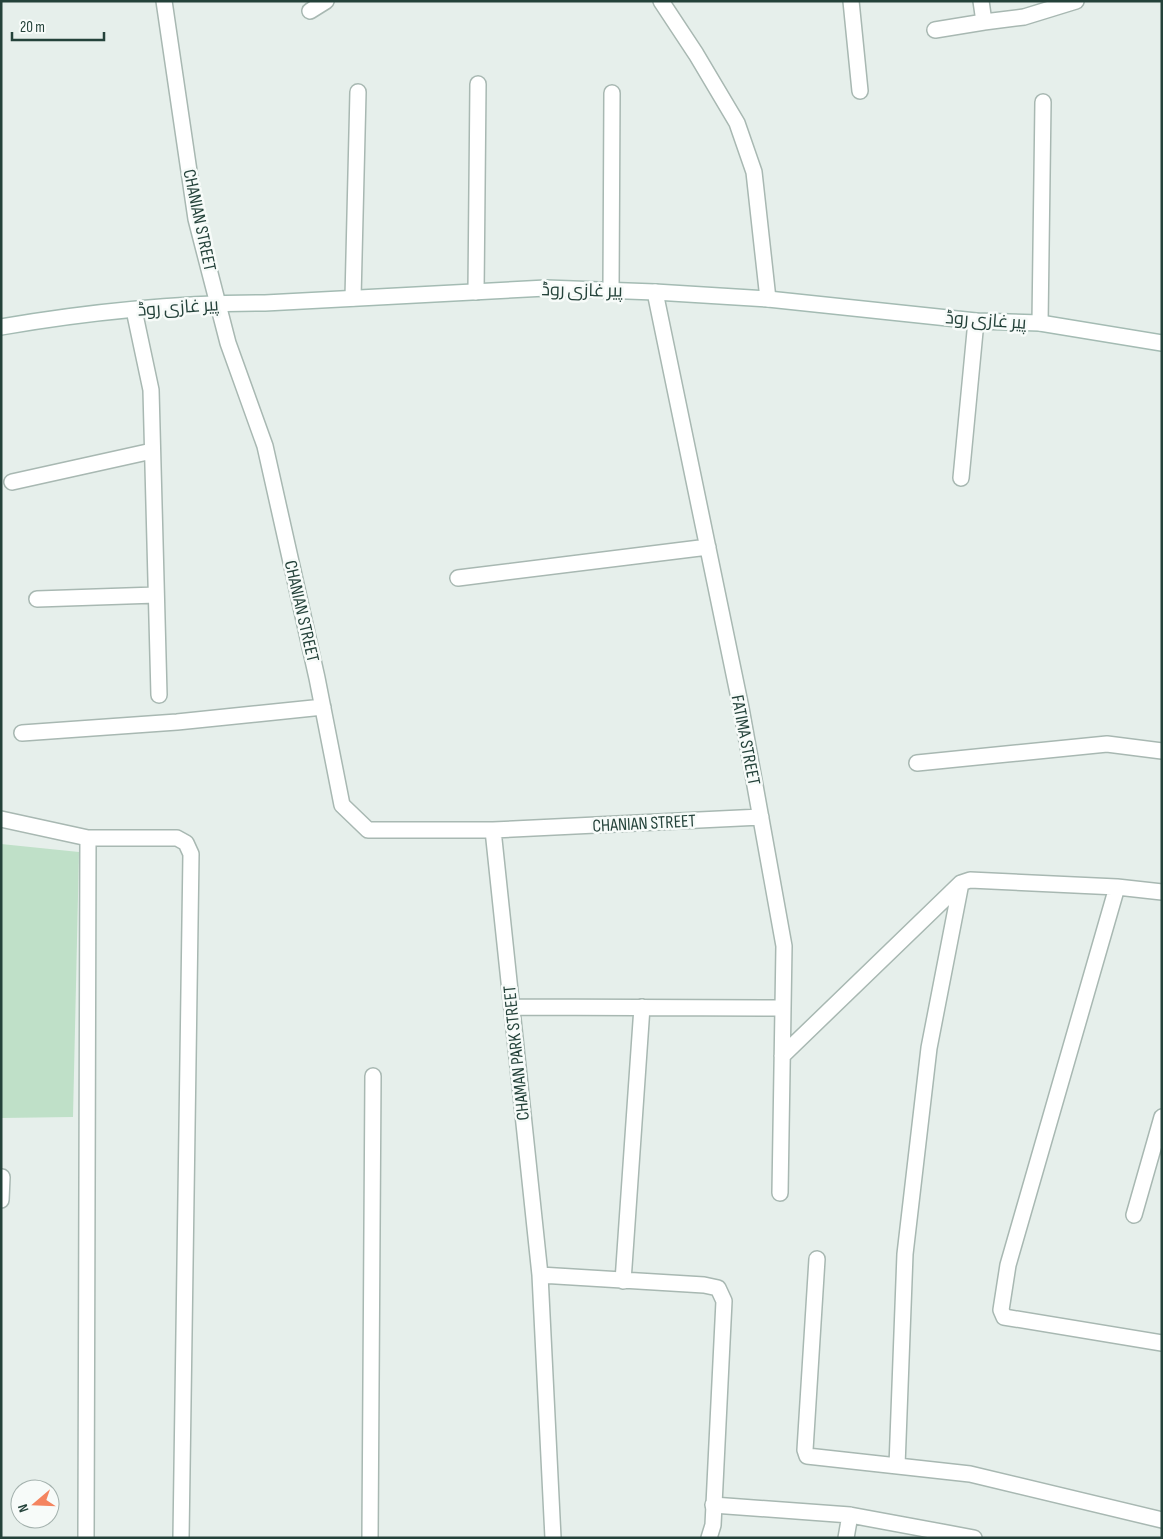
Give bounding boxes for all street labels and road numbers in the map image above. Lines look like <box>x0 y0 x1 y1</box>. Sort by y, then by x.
street label: CHANIAN STREET <box>178 167 221 273</box>
street label: پیر غازی روڈ <box>541 279 623 303</box>
street label: پیر غازی روڈ <box>137 294 220 322</box>
street label: پیر غازی روڈ <box>945 307 1027 335</box>
street label: CHANIAN STREET <box>280 558 323 664</box>
street label: FATIMA STREET <box>726 693 765 787</box>
street label: CHANIAN STREET <box>592 810 696 837</box>
street label: CHAMAN PARK STREET <box>499 984 534 1121</box>

